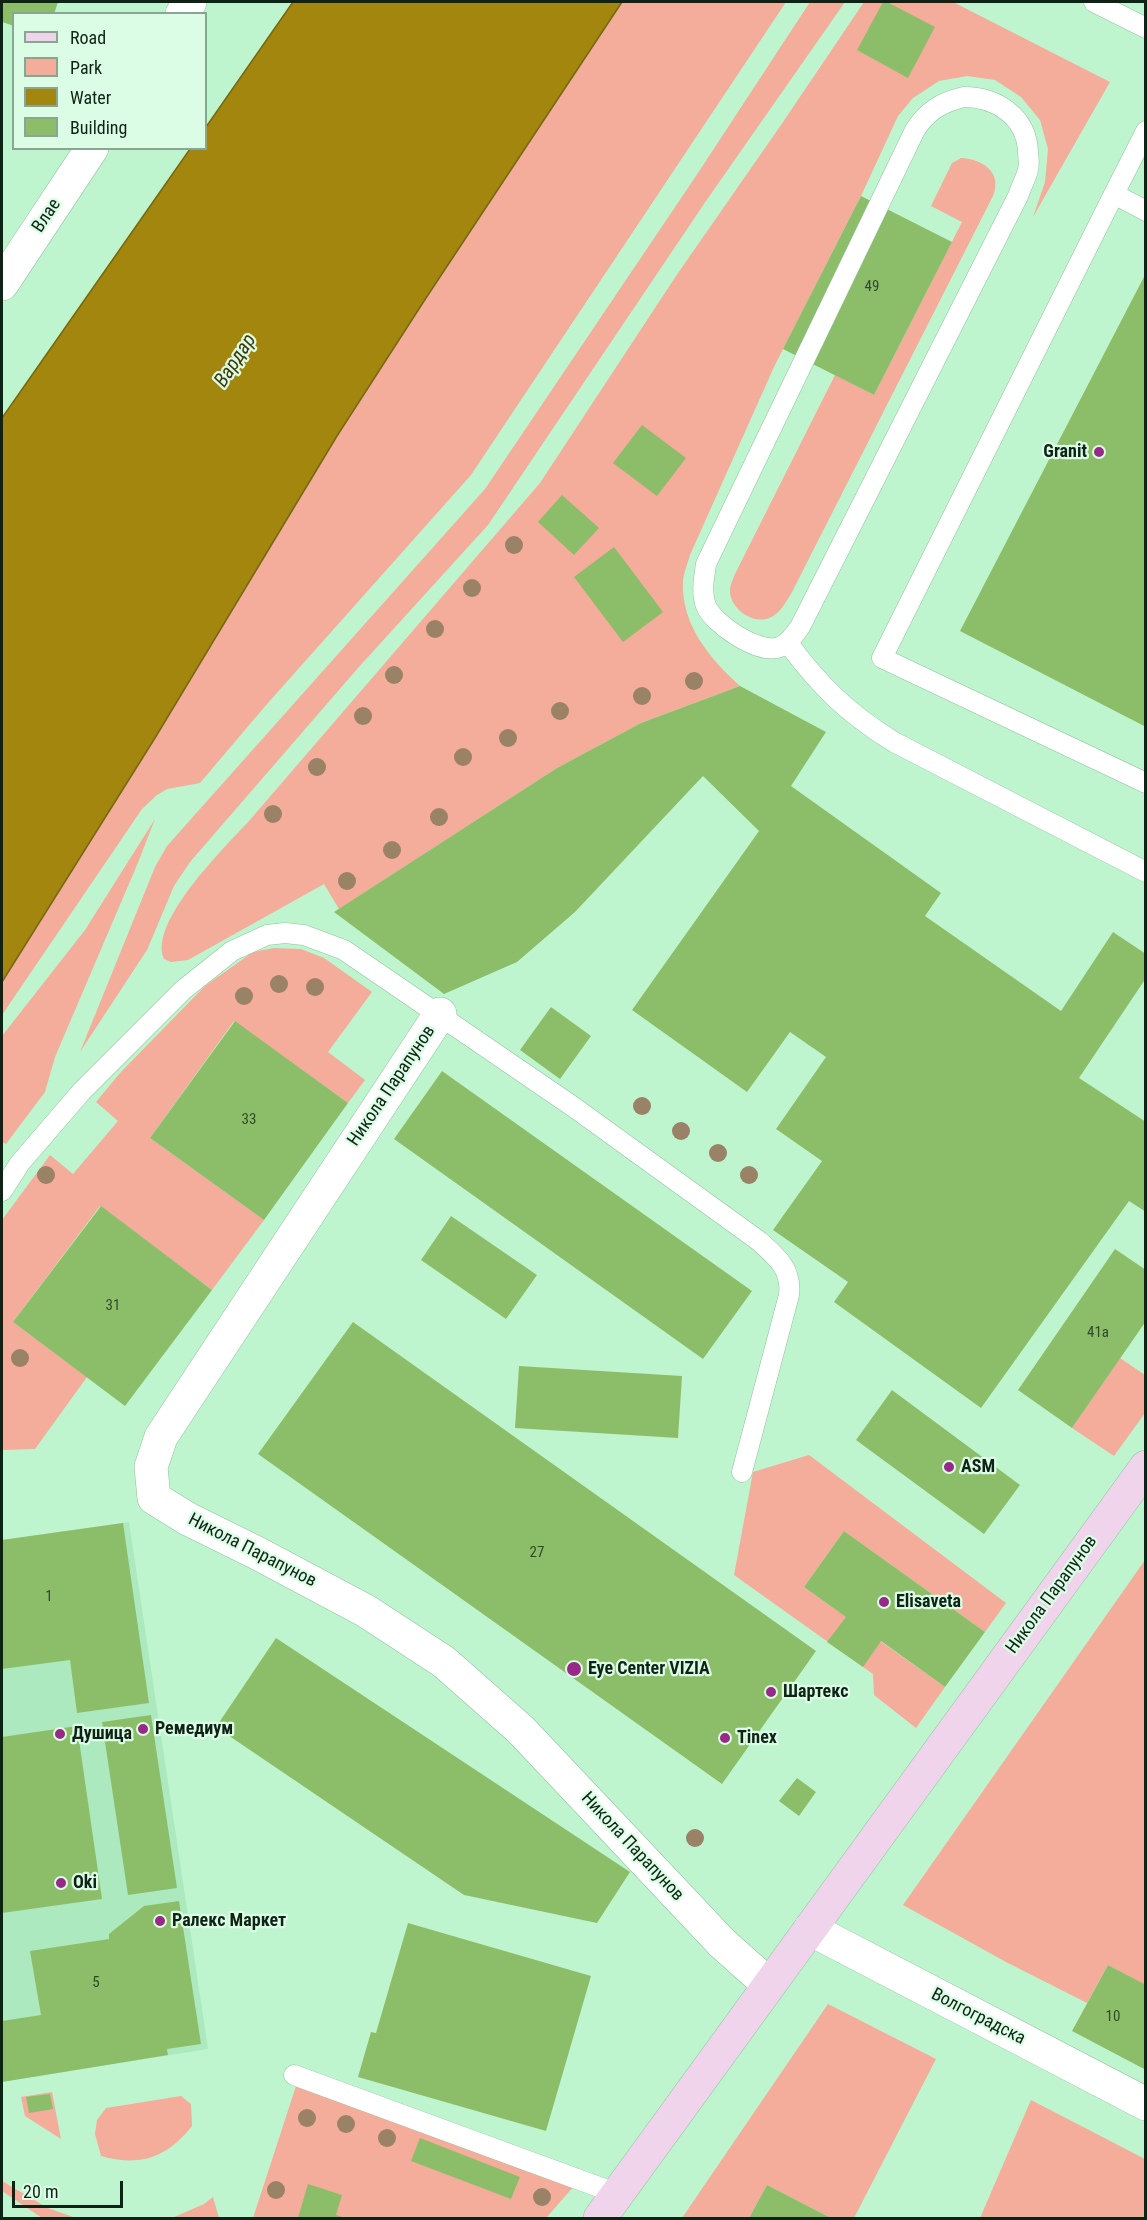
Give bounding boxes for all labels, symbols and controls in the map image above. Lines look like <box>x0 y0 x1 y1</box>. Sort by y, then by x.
legend <box>12 12 207 150</box>
text: Road <box>70 27 106 48</box>
text: Park <box>70 57 102 78</box>
text: Water <box>70 87 111 108</box>
text: Building <box>70 117 127 138</box>
street label: Влае <box>28 195 66 237</box>
house number: 49 <box>865 278 879 296</box>
water label: Вардар <box>210 330 262 392</box>
place label: Granit <box>1043 441 1087 463</box>
marker: Granit <box>1092 445 1106 459</box>
street label: Никола Парапунов <box>344 1022 440 1150</box>
house number: 33 <box>242 1111 256 1129</box>
house number: 31 <box>106 1297 120 1315</box>
house number: 41a <box>1087 1324 1109 1342</box>
place label: ASM <box>961 1456 995 1478</box>
marker: ASM <box>942 1460 956 1474</box>
street label: Никола Парапунов <box>184 1509 320 1593</box>
street label: Никола Парапунов <box>1002 1532 1102 1658</box>
house number: 27 <box>530 1544 544 1562</box>
house number: 1 <box>45 1588 53 1606</box>
place label: Elisaveta <box>896 1591 961 1613</box>
marker: Elisaveta <box>877 1595 891 1609</box>
place label: Eye Center VIZIA <box>588 1658 710 1680</box>
marker: Eye Center VIZIA <box>565 1660 583 1678</box>
place label: Шартекс <box>783 1681 848 1703</box>
marker: Шартекс <box>764 1685 778 1699</box>
place label: Ремедиум <box>155 1718 233 1740</box>
marker: Ремедиум <box>136 1722 150 1736</box>
place label: Душица <box>72 1723 132 1745</box>
marker: Душица <box>53 1727 67 1741</box>
place label: Tinex <box>737 1727 777 1749</box>
marker: Tinex <box>718 1731 732 1745</box>
street label: Никола Парапунов <box>576 1788 688 1906</box>
place label: Oki <box>73 1872 97 1894</box>
marker: Oki <box>54 1876 68 1890</box>
place label: Ралекс Маркет <box>172 1910 286 1932</box>
marker: Ралекс Маркет <box>153 1914 167 1928</box>
house number: 5 <box>92 1974 100 1992</box>
street label: Волгоградска <box>927 1984 1029 2050</box>
house number: 10 <box>1106 2008 1120 2026</box>
scale bar <box>15 2169 126 2207</box>
text: 20 m <box>23 2181 58 2202</box>

